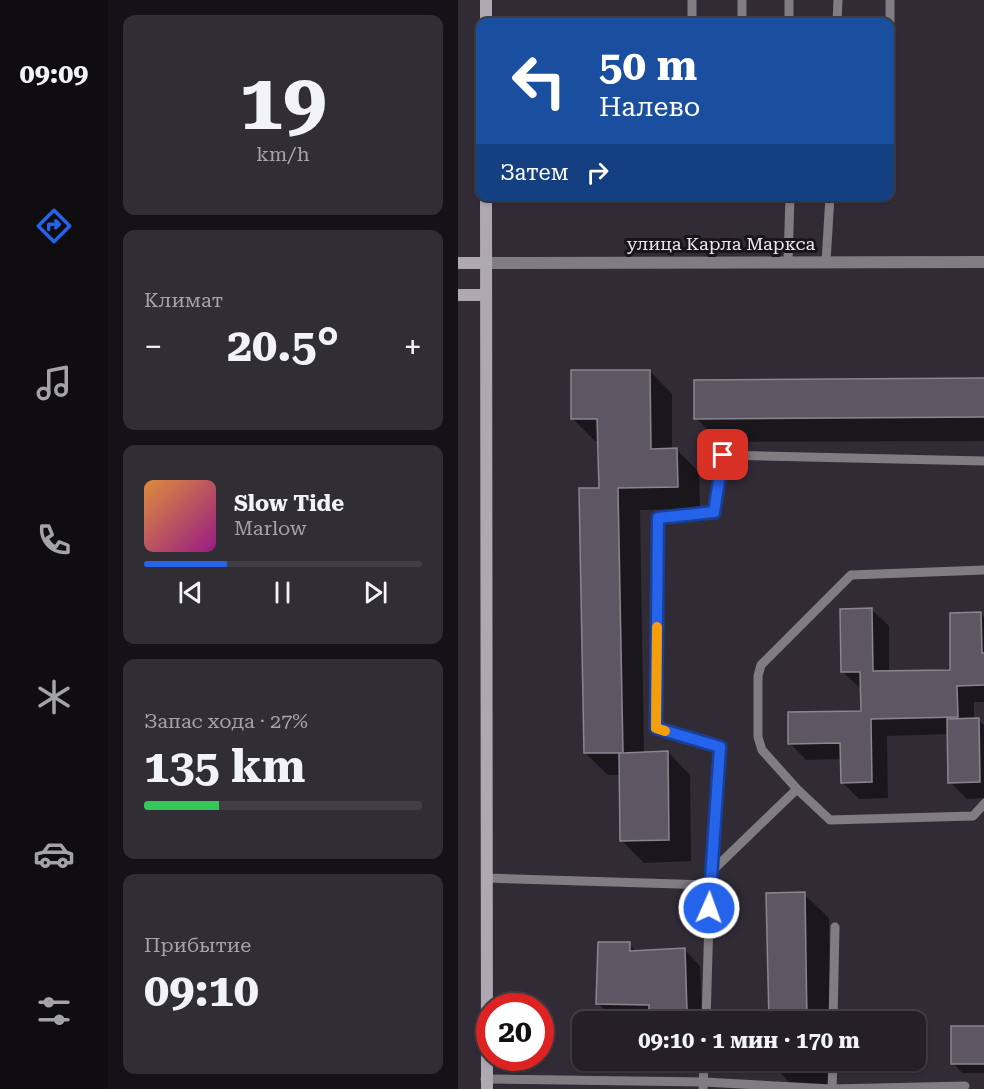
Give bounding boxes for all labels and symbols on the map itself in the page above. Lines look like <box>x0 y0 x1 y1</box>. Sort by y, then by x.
street label: улица Карла Маркса <box>627 233 816 254</box>
pin <box>697 429 748 480</box>
position arrow <box>677 876 741 940</box>
speed limit sign: 20 <box>476 993 554 1071</box>

